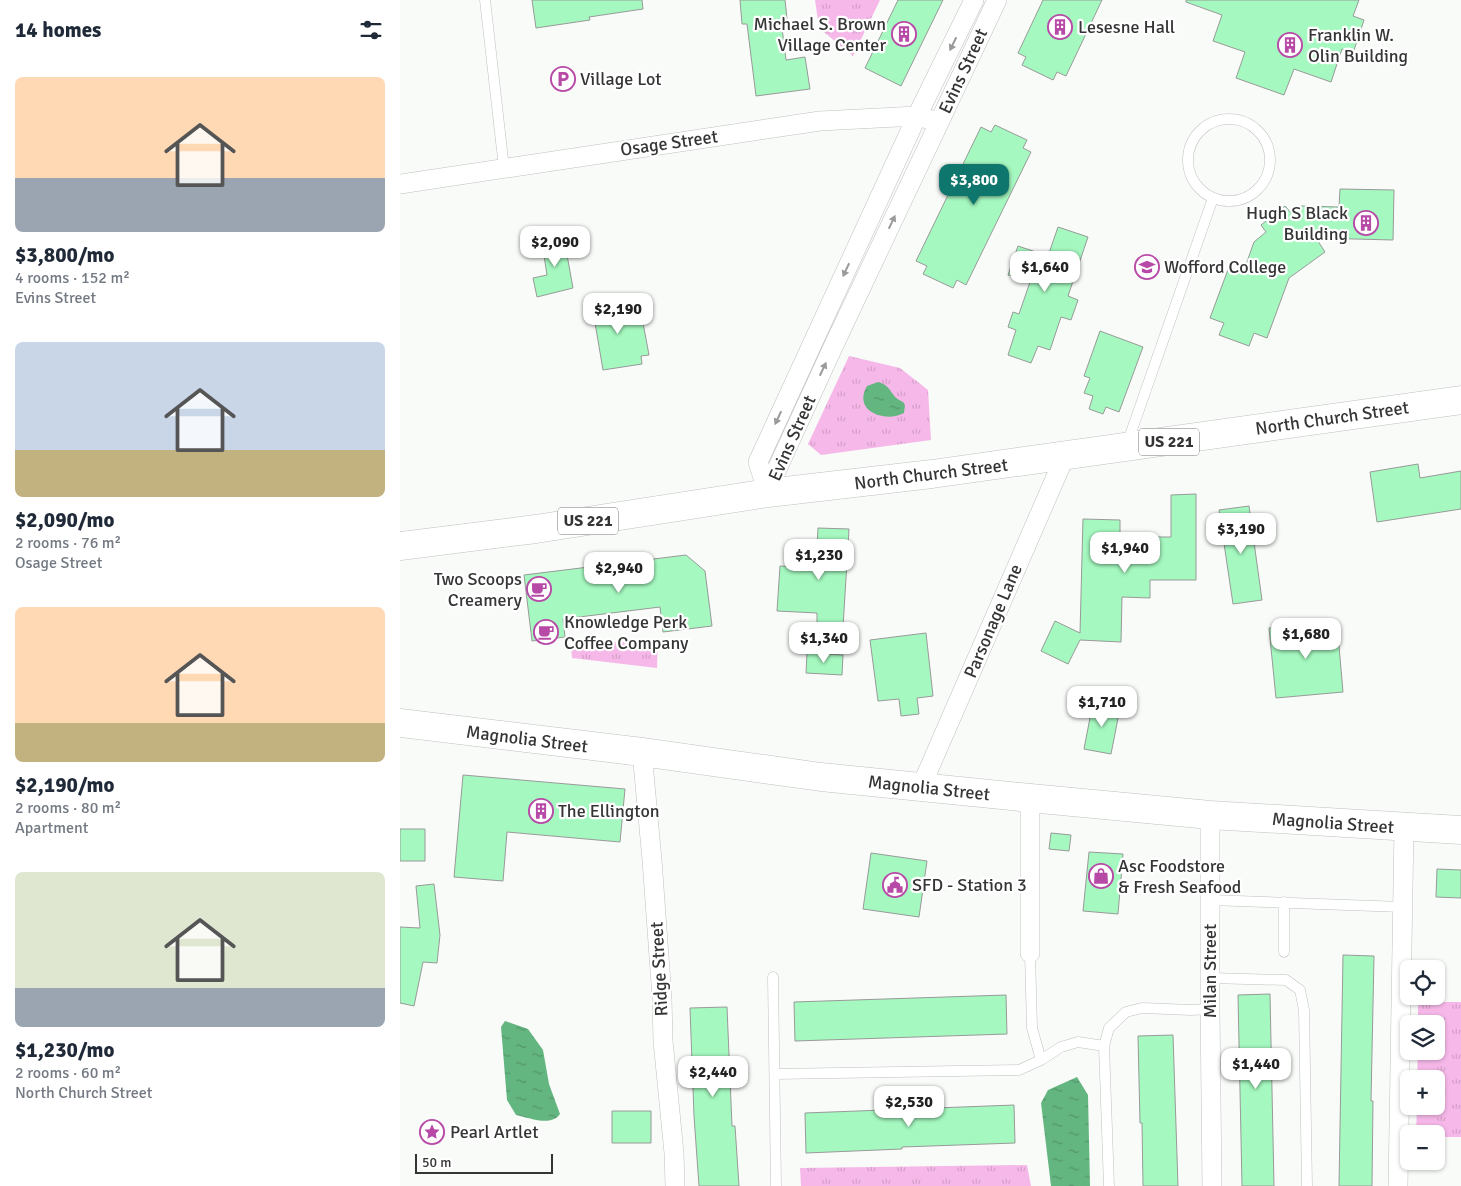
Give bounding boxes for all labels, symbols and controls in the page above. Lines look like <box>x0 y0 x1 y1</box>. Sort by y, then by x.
place label: Michael S. Brown Village Center <box>753 13 886 56</box>
building icon: Lesesne Hall <box>1047 14 1073 40</box>
icon: filters <box>357 16 385 44</box>
place label: Lesesne Hall <box>1078 16 1175 38</box>
text: 14 homes <box>15 17 101 43</box>
building icon: Michael S. Brown Village Center <box>891 21 917 47</box>
place label: Franklin W. Olin Building <box>1308 24 1408 67</box>
street label: Evins Street <box>934 25 992 117</box>
building icon: Franklin W. Olin Building <box>1277 32 1303 58</box>
one-way arrow <box>949 37 957 51</box>
parking icon: Village Lot <box>550 66 576 92</box>
place label: Village Lot <box>580 68 662 90</box>
icon: home <box>155 110 245 200</box>
street label: Osage Street <box>619 125 719 161</box>
pin: $3,800 <box>933 164 1015 206</box>
text: $3,800 <box>950 170 998 190</box>
place label: Hugh S Black Building <box>1246 202 1348 245</box>
building icon: Hugh S Black Building <box>1353 210 1379 236</box>
one-way arrow <box>888 214 897 229</box>
pin: $2,090 <box>514 226 596 268</box>
text: $2,090 <box>531 232 579 252</box>
text: $3,800/mo <box>15 242 114 268</box>
pin: $1,640 <box>1004 250 1086 293</box>
school or university icon: Wofford College <box>1134 254 1160 280</box>
place label: Wofford College <box>1164 256 1286 278</box>
text: $1,640 <box>1021 257 1069 277</box>
one-way arrow <box>842 263 850 277</box>
text: 4 rooms · 152 m² <box>15 268 130 288</box>
text: Evins Street <box>15 288 96 308</box>
pin: $2,190 <box>577 292 659 335</box>
text: $2,190 <box>594 299 642 319</box>
one-way arrow <box>820 362 828 376</box>
icon: home <box>155 375 245 465</box>
street label: Evins Street <box>763 392 821 484</box>
street label: North Church Street <box>1254 396 1410 440</box>
one-way arrow <box>774 411 782 425</box>
road number: US 221 <box>1139 428 1199 456</box>
street label: North Church Street <box>853 454 1009 494</box>
text: $2,090/mo <box>15 507 114 533</box>
road number: US 221 <box>558 508 618 534</box>
pin: $3,190 <box>1200 512 1282 555</box>
text: $3,190 <box>1217 519 1265 539</box>
pin: $1,940 <box>1084 532 1166 574</box>
text: 2 rooms · 76 m² <box>15 533 121 553</box>
pin: $1,230 <box>778 538 860 581</box>
text: $1,940 <box>1101 538 1149 558</box>
text: $1,230 <box>795 545 843 565</box>
pin: $2,940 <box>578 552 660 594</box>
text: Osage Street <box>15 553 102 573</box>
text: $2,940 <box>595 558 643 578</box>
street label: Parsonage Lane <box>959 561 1027 681</box>
place label: Two Scoops Creamery <box>434 568 523 611</box>
cafe icon: Two Scoops Creamery <box>526 576 552 602</box>
place label: Knowledge Perk Coffee Company <box>564 611 689 654</box>
pin: $1,680 <box>1265 618 1347 660</box>
cafe icon: Knowledge Perk Coffee Company <box>533 619 559 645</box>
pin: $1,340 <box>783 622 865 664</box>
text: $1,680 <box>1282 624 1330 644</box>
text: $1,340 <box>800 628 848 648</box>
icon: home <box>155 640 245 730</box>
pin: $1,710 <box>1061 686 1143 728</box>
text: $1,710 <box>1078 692 1126 712</box>
street label: Magnolia Street <box>465 721 589 757</box>
street label: Magnolia Street <box>867 771 991 805</box>
text: $2,190/mo <box>15 772 114 798</box>
text: 2 rooms · 80 m² <box>15 798 121 818</box>
building icon: The Ellington <box>528 798 554 824</box>
place label: The Ellington <box>558 800 660 822</box>
street label: Magnolia Street <box>1271 808 1395 838</box>
text: Apartment <box>15 818 88 838</box>
place label: Asc Foodstore & Fresh Seafood <box>1118 855 1241 898</box>
shop icon: Asc Foodstore & Fresh Seafood <box>1088 863 1114 889</box>
public building icon: SFD - Station 3 <box>882 872 908 898</box>
place label: SFD - Station 3 <box>912 874 1027 896</box>
icon: home <box>155 905 245 995</box>
street label: Ridge Street <box>646 921 672 1017</box>
street label: Milan Street <box>1199 924 1221 1018</box>
map controls <box>1400 960 1445 1170</box>
button: locate <box>1400 960 1445 1005</box>
button: layers <box>1400 1015 1445 1060</box>
text: $1,230/mo <box>15 1037 114 1063</box>
pin: $1,440 <box>1215 1048 1297 1090</box>
text: $1,440 <box>1232 1054 1280 1074</box>
pin: $2,440 <box>672 1056 754 1098</box>
text: $2,440 <box>689 1062 737 1082</box>
text: 2 rooms · 60 m² <box>15 1063 121 1083</box>
button: + <box>1400 1070 1445 1115</box>
text: North Church Street <box>15 1083 152 1103</box>
pin: $2,530 <box>868 1086 950 1128</box>
text: $2,530 <box>885 1092 933 1112</box>
place icon: Pearl Artlet <box>419 1119 445 1145</box>
place label: Pearl Artlet <box>450 1121 538 1143</box>
button: − <box>1400 1125 1445 1170</box>
scale bar <box>415 1151 552 1174</box>
text: 50 m <box>422 1154 451 1171</box>

